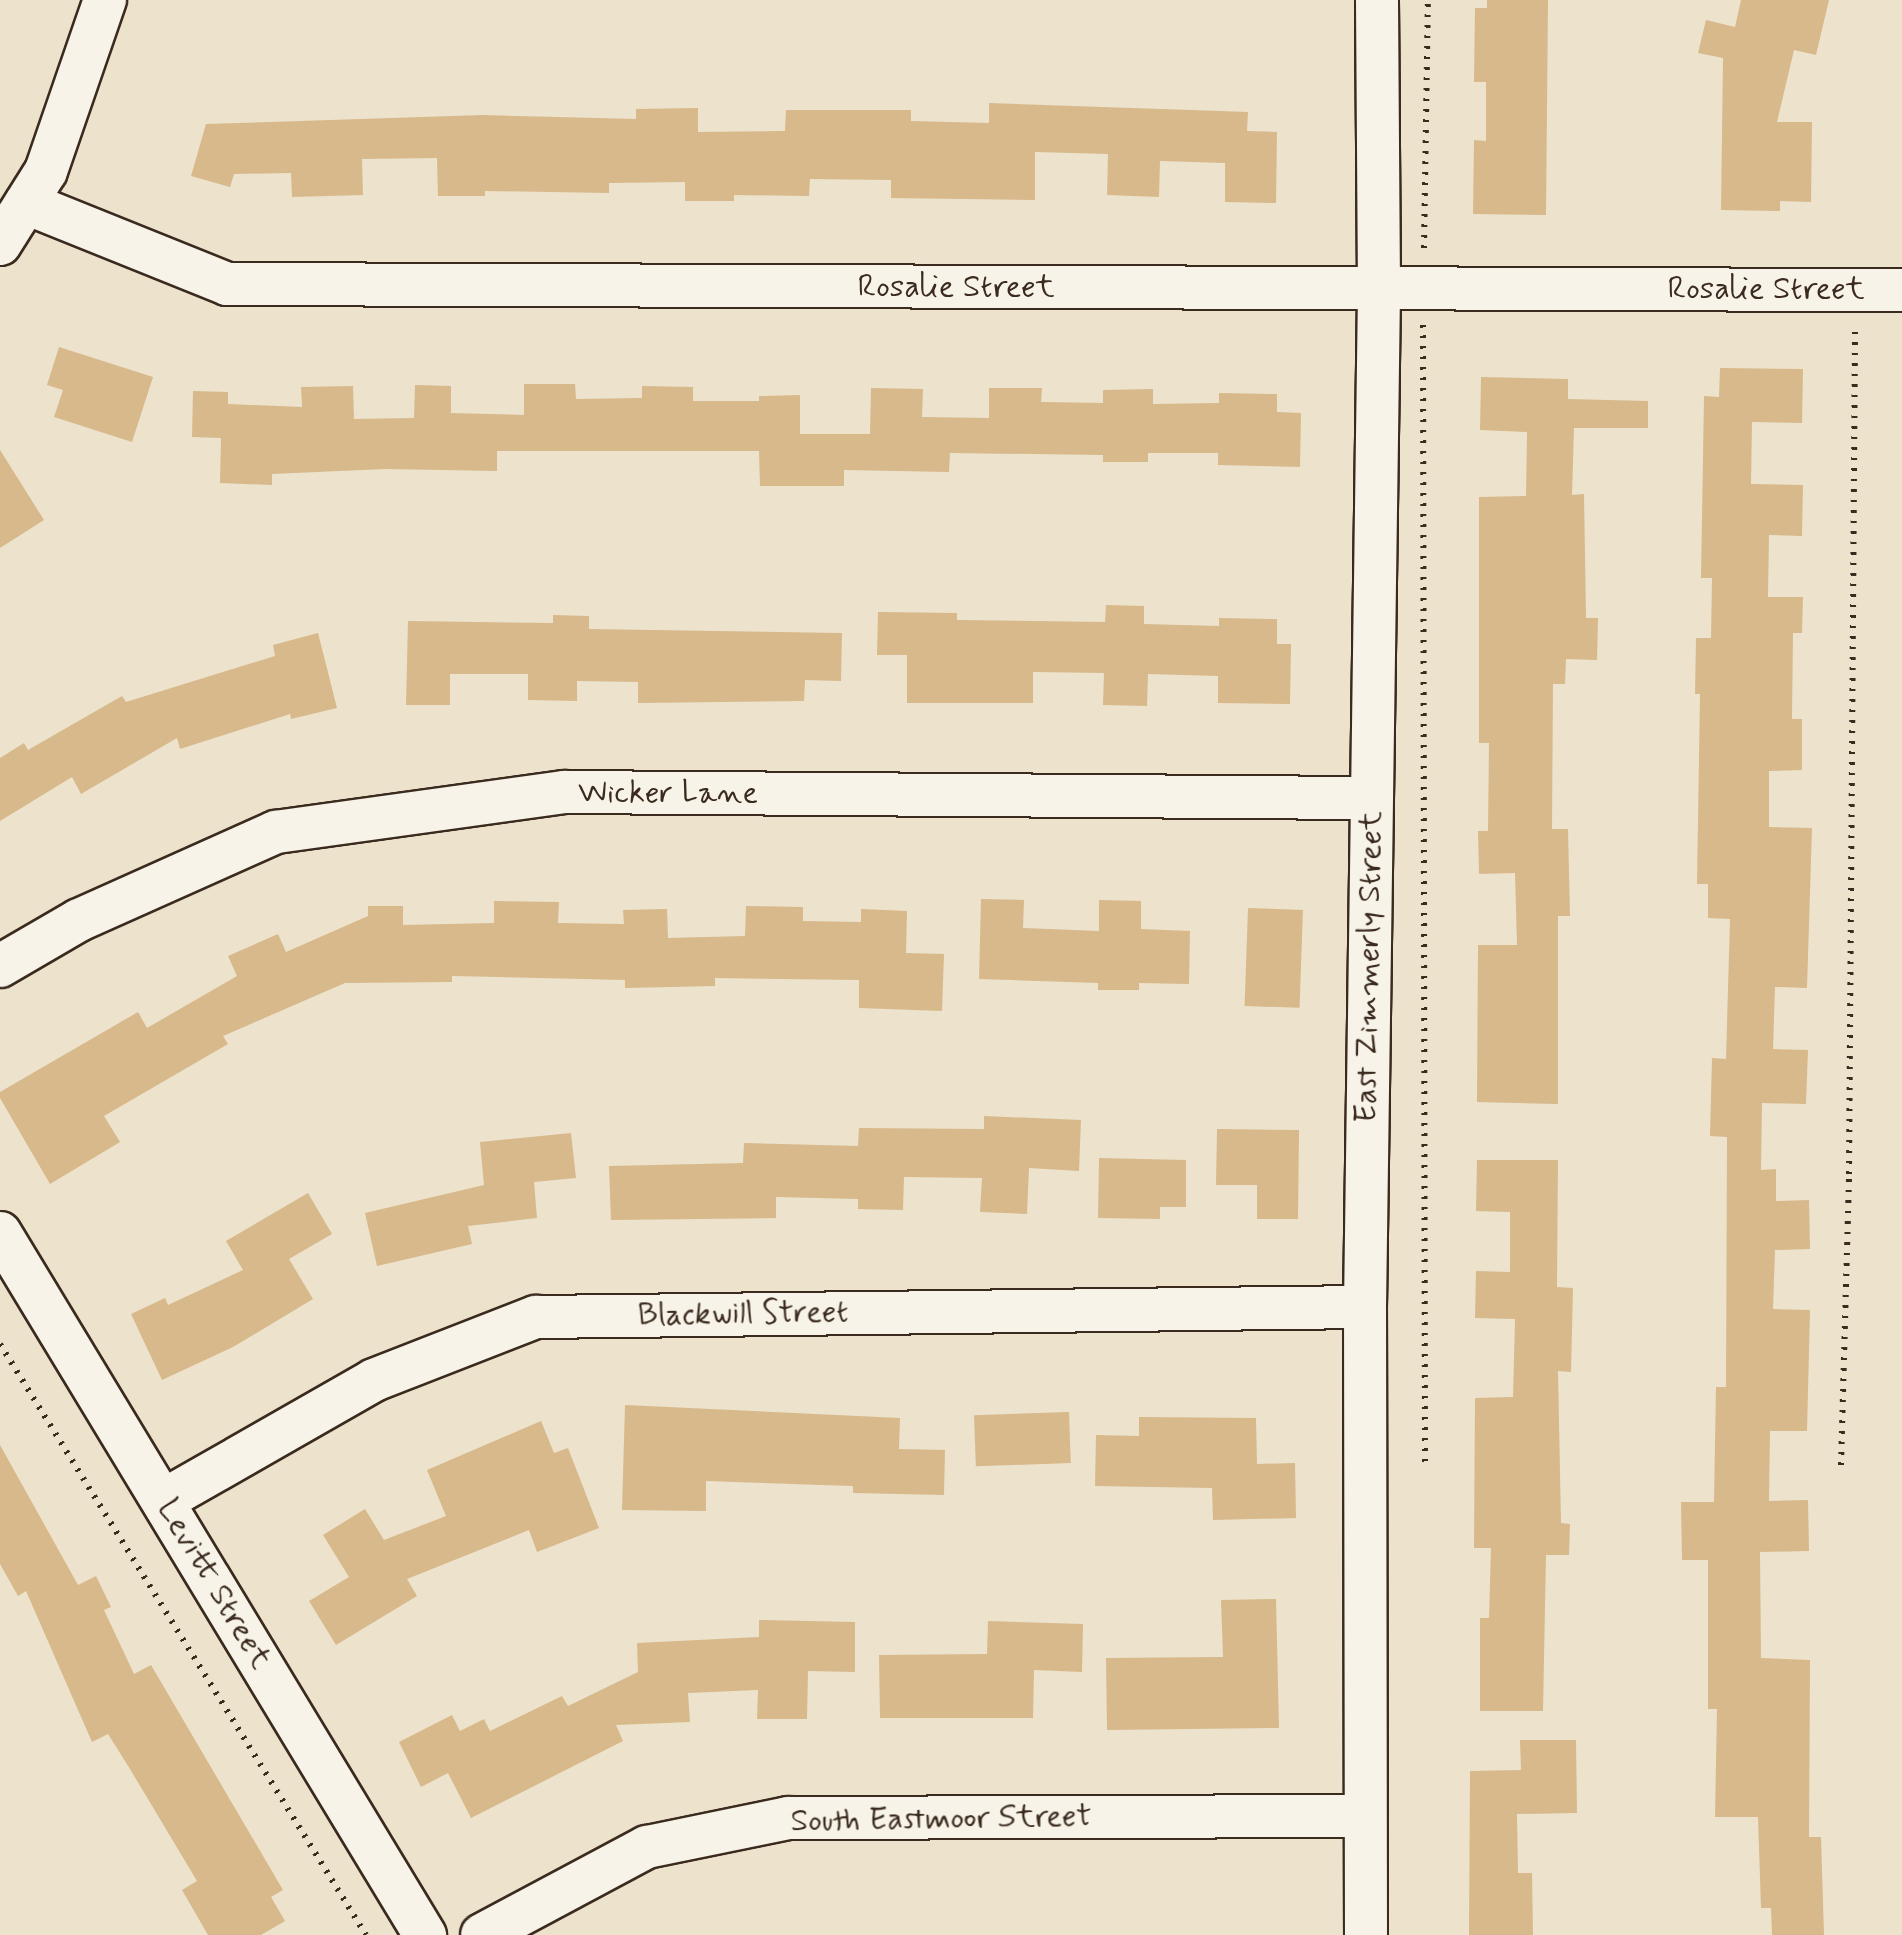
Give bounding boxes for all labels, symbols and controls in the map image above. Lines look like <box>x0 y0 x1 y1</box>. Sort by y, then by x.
street label: Rosalie Street <box>858 268 1054 306</box>
street label: Rosalie Street <box>1668 270 1864 308</box>
street label: Wicker Lane <box>582 774 754 812</box>
street label: East Zimmerly Street <box>1347 811 1391 1123</box>
street label: Blackwill Street <box>635 1293 851 1335</box>
street label: Levitt Street <box>148 1492 280 1676</box>
street label: South Eastmoor Street <box>791 1797 1091 1841</box>

